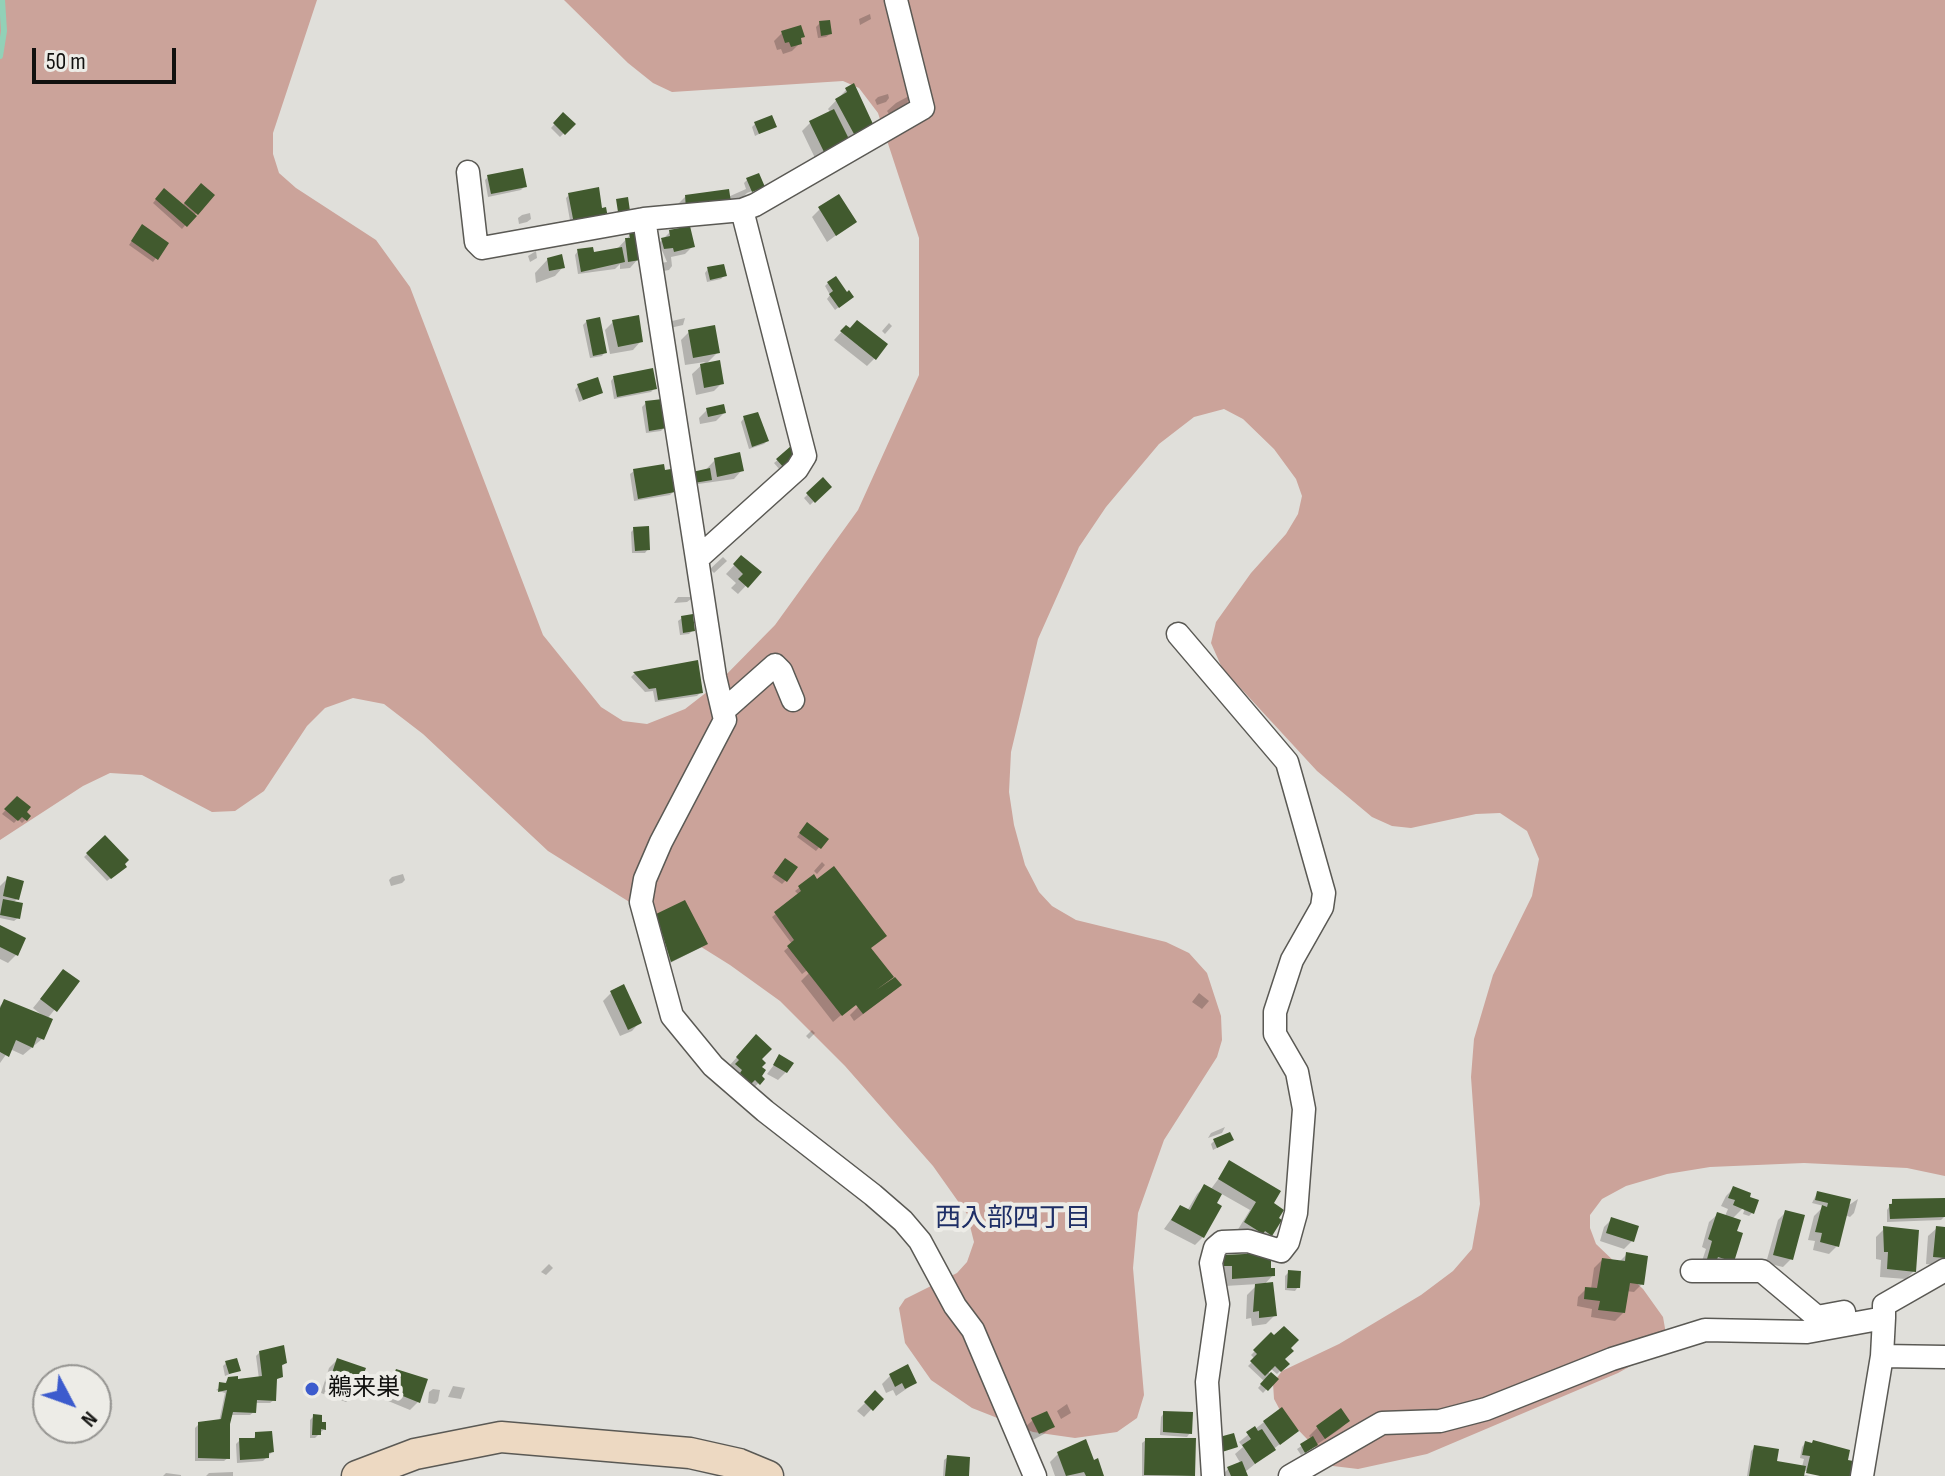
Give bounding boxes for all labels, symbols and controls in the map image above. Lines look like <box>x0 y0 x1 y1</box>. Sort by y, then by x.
scale bar <box>36 32 180 82</box>
text: 50 m <box>46 47 86 76</box>
district label: 西入部四丁目 <box>935 1203 1091 1235</box>
north arrow <box>32 1364 112 1444</box>
place label: 鵜来巣 <box>328 1375 400 1403</box>
marker: 鵜来巣 <box>303 1380 321 1398</box>
text: N <box>75 1405 103 1432</box>

